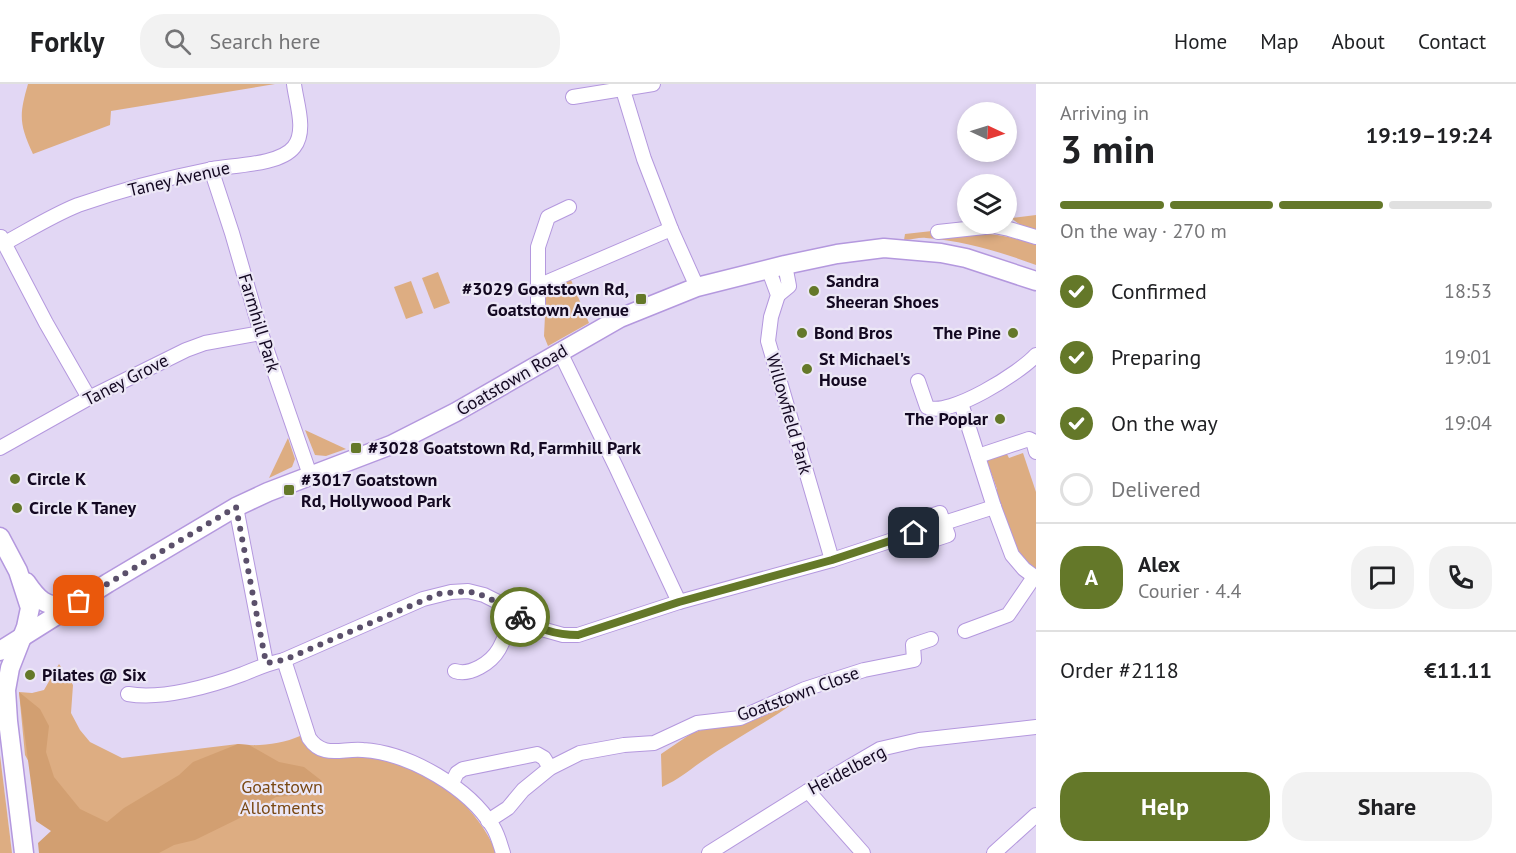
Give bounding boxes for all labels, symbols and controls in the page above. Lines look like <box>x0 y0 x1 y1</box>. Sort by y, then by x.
search box <box>140 14 560 68</box>
text: Forkly <box>30 23 104 60</box>
icon: search <box>161 25 194 58</box>
text: Search here <box>209 27 320 55</box>
text: Home <box>1174 28 1227 55</box>
text: Map <box>1260 28 1299 55</box>
text: About <box>1332 28 1385 55</box>
text: Contact <box>1418 28 1486 55</box>
text: Arriving in <box>1060 100 1149 126</box>
north arrow <box>957 102 1017 162</box>
map controls <box>957 102 1017 234</box>
text: 19:19–19:24 <box>1366 121 1492 149</box>
text: 3 min <box>1060 123 1155 174</box>
street label: Taney Avenue <box>126 156 232 201</box>
button: layers <box>957 174 1017 234</box>
text: On the way · 270 m <box>1060 218 1227 244</box>
place label: Sandra Sheeran Shoes <box>826 269 939 313</box>
street label: Farmhill Park <box>234 271 286 375</box>
icon: check <box>1060 275 1093 308</box>
place label: #3029 Goatstown Rd, Goatstown Avenue <box>462 277 629 321</box>
text: Confirmed <box>1111 277 1207 305</box>
text: 18:53 <box>1444 278 1492 304</box>
marker: Sandra Sheeran Shoes <box>807 284 821 298</box>
marker: #3029 Goatstown Rd, Goatstown Avenue <box>634 292 648 306</box>
place label: Bond Bros <box>814 321 893 344</box>
place label: The Pine <box>933 321 1001 344</box>
marker: Bond Bros <box>795 326 809 340</box>
marker: The Pine <box>1006 326 1020 340</box>
street label: Goatstown Road <box>452 338 571 421</box>
icon: check <box>1060 341 1093 374</box>
text: Preparing <box>1111 343 1201 371</box>
text: 19:01 <box>1444 344 1492 370</box>
place label: St Michael's House <box>819 347 911 391</box>
street label: Taney Grove <box>79 348 172 411</box>
street label: Willowfield Park <box>761 351 818 477</box>
marker: St Michael's House <box>800 362 814 376</box>
place label: The Poplar <box>905 407 989 430</box>
icon: check <box>1060 407 1093 440</box>
text: On the way <box>1111 409 1218 437</box>
text: 19:04 <box>1444 410 1492 436</box>
marker: The Poplar <box>993 412 1007 426</box>
place label: #3028 Goatstown Rd, Farmhill Park <box>368 436 641 459</box>
marker: #3028 Goatstown Rd, Farmhill Park <box>349 441 363 455</box>
place label: Circle K <box>27 467 86 490</box>
place label: #3017 Goatstown Rd, Hollywood Park <box>301 468 451 512</box>
marker: Circle K <box>8 472 22 486</box>
text: Delivered <box>1111 475 1201 503</box>
marker: #3017 Goatstown Rd, Hollywood Park <box>282 483 296 497</box>
place label: Circle K Taney <box>29 496 136 519</box>
marker: Circle K Taney <box>10 501 24 515</box>
pin <box>888 507 939 558</box>
icon: home <box>897 516 930 549</box>
button: chat <box>1351 546 1414 609</box>
button: phone <box>1429 546 1492 609</box>
text: Alex <box>1138 550 1180 578</box>
text: A <box>1085 563 1098 591</box>
pin <box>53 575 104 626</box>
text: Courier · 4.4 <box>1138 578 1241 604</box>
icon: bag <box>62 584 95 617</box>
courier <box>490 587 550 647</box>
icon: bike <box>504 601 537 634</box>
text: Order #2118 <box>1060 656 1179 684</box>
text: €11.11 <box>1424 656 1492 684</box>
street label: Goatstown Close <box>734 661 862 726</box>
place label: Pilates @ Six <box>42 663 147 686</box>
marker: Pilates @ Six <box>23 668 37 682</box>
street label: Heidelberg <box>804 739 890 800</box>
button: Help <box>1060 772 1270 841</box>
button: Share <box>1282 772 1492 841</box>
park label: Goatstown Allotments <box>240 775 324 819</box>

